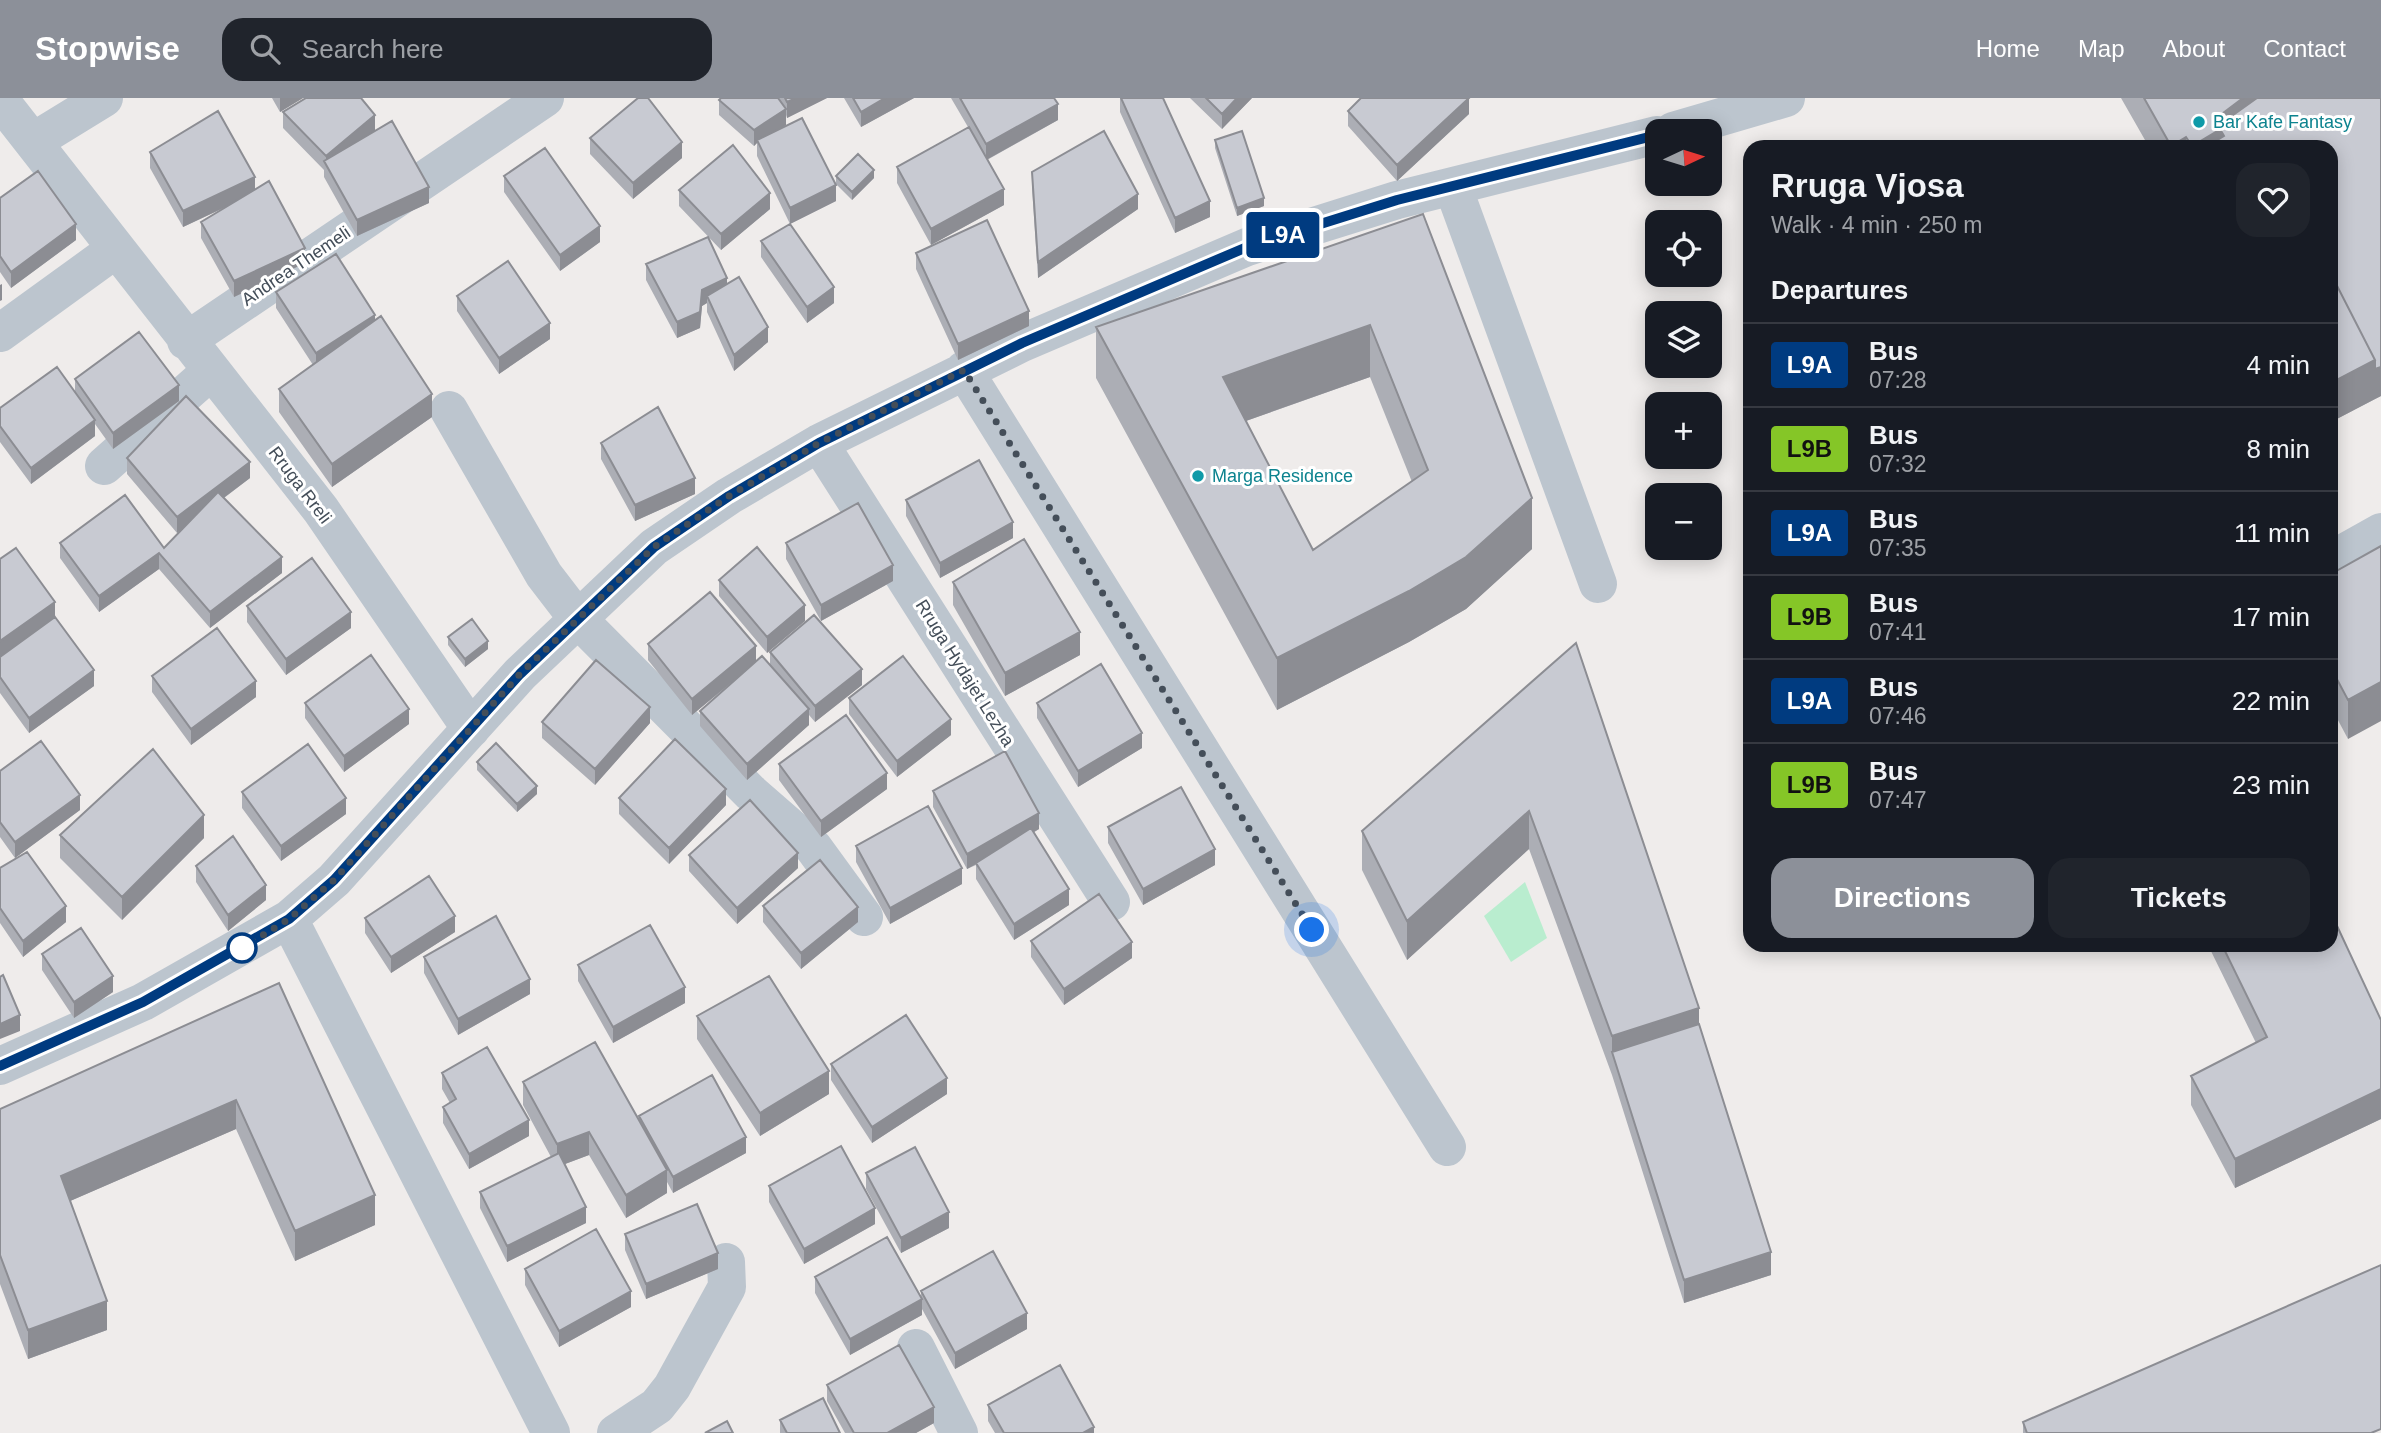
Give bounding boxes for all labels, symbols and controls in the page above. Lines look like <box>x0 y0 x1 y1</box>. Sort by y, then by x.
search box <box>222 18 712 81</box>
text: Stopwise <box>35 30 180 67</box>
icon: search <box>246 30 284 68</box>
text: Search here <box>302 34 444 64</box>
text: Home <box>1976 35 2040 62</box>
text: Map <box>2078 35 2125 62</box>
text: About <box>2163 35 2225 62</box>
text: Contact <box>2263 35 2346 62</box>
place label: Bar Kafe Fantasy <box>2213 112 2352 132</box>
marker: Bar Kafe Fantasy <box>2191 114 2207 130</box>
north arrow <box>1645 119 1722 196</box>
map controls <box>1645 119 1722 560</box>
button: heart <box>2236 163 2310 237</box>
text: Rruga Vjosa <box>1771 167 1964 204</box>
button: locate <box>1645 210 1722 287</box>
line badge: L9A <box>1243 212 1323 258</box>
text: Walk · 4 min · 250 m <box>1771 212 1982 238</box>
text: L9A <box>1260 221 1306 248</box>
street label: Andrea Themeli <box>238 222 354 310</box>
text: Departures <box>1771 275 1908 305</box>
button: layers <box>1645 301 1722 378</box>
text: Bus <box>1869 336 1918 366</box>
text: 4 min <box>2246 350 2310 380</box>
text: L9A <box>1787 351 1832 378</box>
text: 07:28 <box>1869 367 1927 393</box>
button: + <box>1645 392 1722 469</box>
text: Bus <box>1869 420 1918 450</box>
text: 8 min <box>2246 434 2310 464</box>
text: L9B <box>1787 435 1832 462</box>
street label: Rruga Rreli <box>265 443 335 527</box>
text: 07:32 <box>1869 451 1927 477</box>
place label: Marga Residence <box>1212 466 1353 486</box>
marker: Marga Residence <box>1190 468 1206 484</box>
button: − <box>1645 483 1722 560</box>
text: Bus <box>1869 504 1918 534</box>
text: 11 min <box>2234 518 2310 548</box>
text: L9A <box>1787 519 1832 546</box>
text: 07:35 <box>1869 535 1927 561</box>
text: Bus <box>1869 588 1918 618</box>
street label: Rruga Hydajet Lezha <box>912 596 1019 751</box>
text: 17 min <box>2232 602 2310 632</box>
text: L9B <box>1787 603 1832 630</box>
text: 07:41 <box>1869 619 1927 645</box>
text: Bus <box>1869 672 1918 702</box>
text: 22 min <box>2232 686 2310 716</box>
text: L9A <box>1787 687 1832 714</box>
text: 07:46 <box>1869 703 1927 729</box>
text: Bus <box>1869 756 1918 786</box>
text: 23 min <box>2232 770 2310 800</box>
text: L9B <box>1787 771 1832 798</box>
text: 07:47 <box>1869 787 1927 813</box>
button: Directions <box>1771 858 2034 938</box>
button: Tickets <box>2048 858 2310 938</box>
your location <box>1294 912 1329 947</box>
unlabelled marker <box>227 933 257 963</box>

